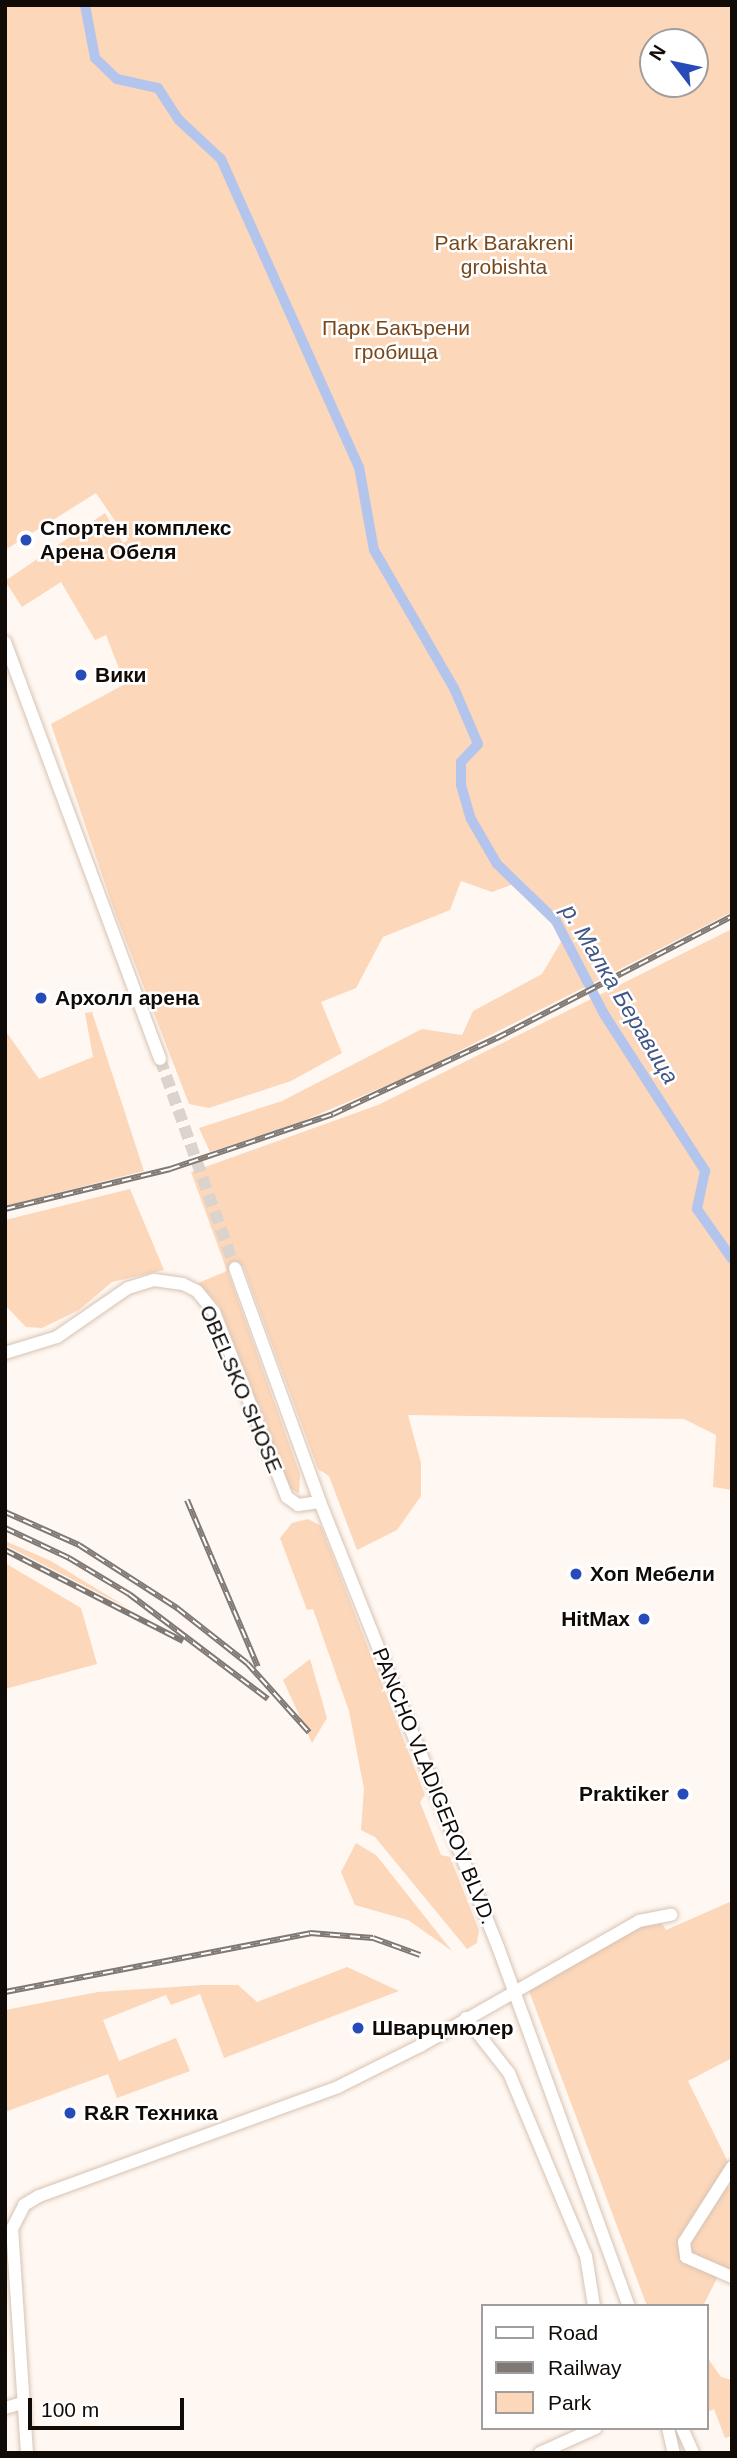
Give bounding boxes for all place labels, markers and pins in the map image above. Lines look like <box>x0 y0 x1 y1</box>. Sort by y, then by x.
place label: Спортен комплекс Арена Обеля <box>40 515 231 565</box>
marker: Спортен комплекс Арена Обеля <box>18 532 34 548</box>
place label: Вики <box>95 662 146 688</box>
marker: Вики <box>73 667 89 683</box>
place label: Архолл арена <box>55 985 199 1011</box>
marker: Архолл арена <box>33 990 49 1006</box>
place label: Хоп Мебели <box>590 1561 715 1587</box>
marker: Хоп Мебели <box>568 1566 584 1582</box>
place label: HitMax <box>561 1606 630 1632</box>
marker: HitMax <box>636 1611 652 1627</box>
place label: Praktiker <box>579 1781 669 1807</box>
marker: Praktiker <box>675 1786 691 1802</box>
place label: Шварцмюлер <box>372 2015 514 2041</box>
marker: Шварцмюлер <box>350 2020 366 2036</box>
place label: R&R Техника <box>84 2100 218 2126</box>
marker: R&R Техника <box>62 2105 78 2121</box>

